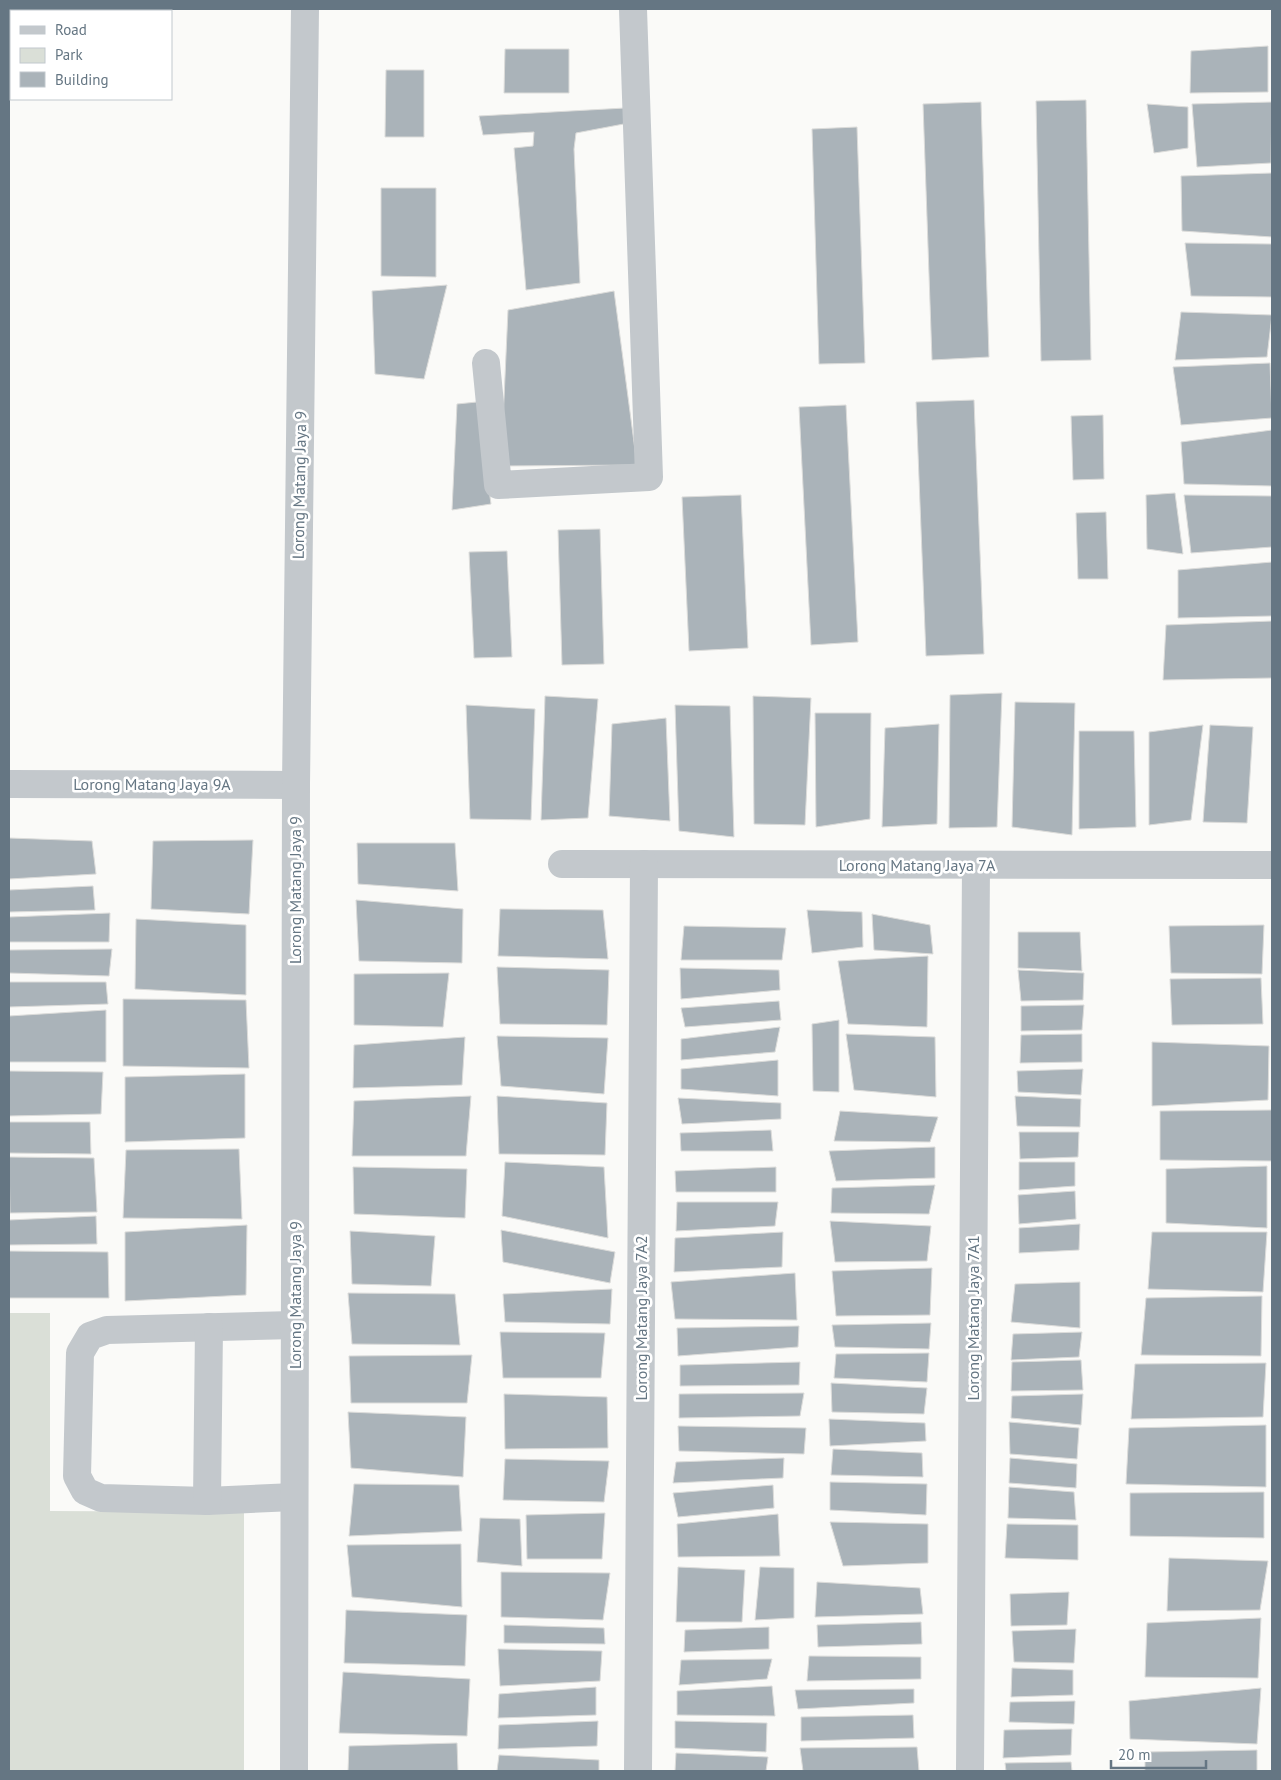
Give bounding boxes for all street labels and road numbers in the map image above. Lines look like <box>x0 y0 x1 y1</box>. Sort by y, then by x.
street label: Lorong Matang Jaya 9 <box>288 411 310 559</box>
street label: Lorong Matang Jaya 9A <box>73 774 231 794</box>
street label: Lorong Matang Jaya 9 <box>285 816 305 964</box>
street label: Lorong Matang Jaya 7A <box>839 855 996 875</box>
street label: Lorong Matang Jaya 9 <box>285 1221 305 1369</box>
street label: Lorong Matang Jaya 7A2 <box>631 1235 651 1401</box>
street label: Lorong Matang Jaya 7A1 <box>963 1235 983 1401</box>

